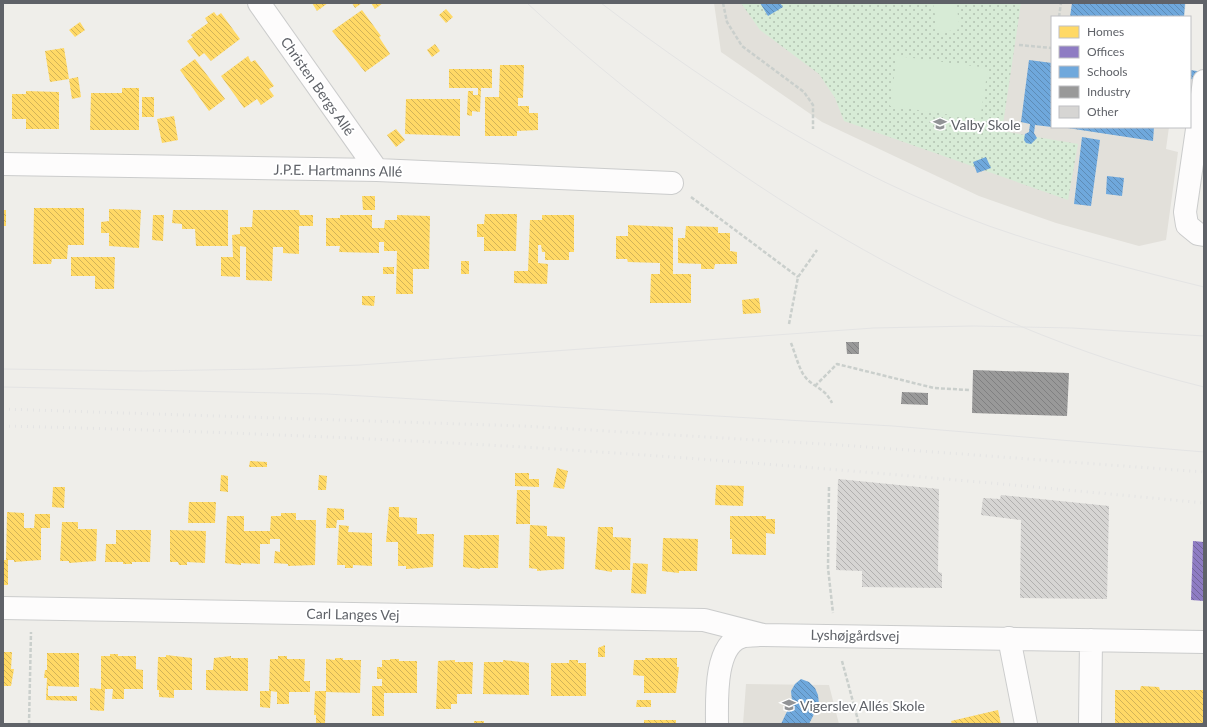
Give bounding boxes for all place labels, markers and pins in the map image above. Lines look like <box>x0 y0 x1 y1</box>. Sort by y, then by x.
school or university icon: Valby Skole <box>932 116 948 132</box>
place label: Valby Skole <box>951 116 1021 133</box>
school or university icon: Vigerslev Allés Skole <box>781 697 797 713</box>
place label: Vigerslev Allés Skole <box>800 697 925 714</box>

